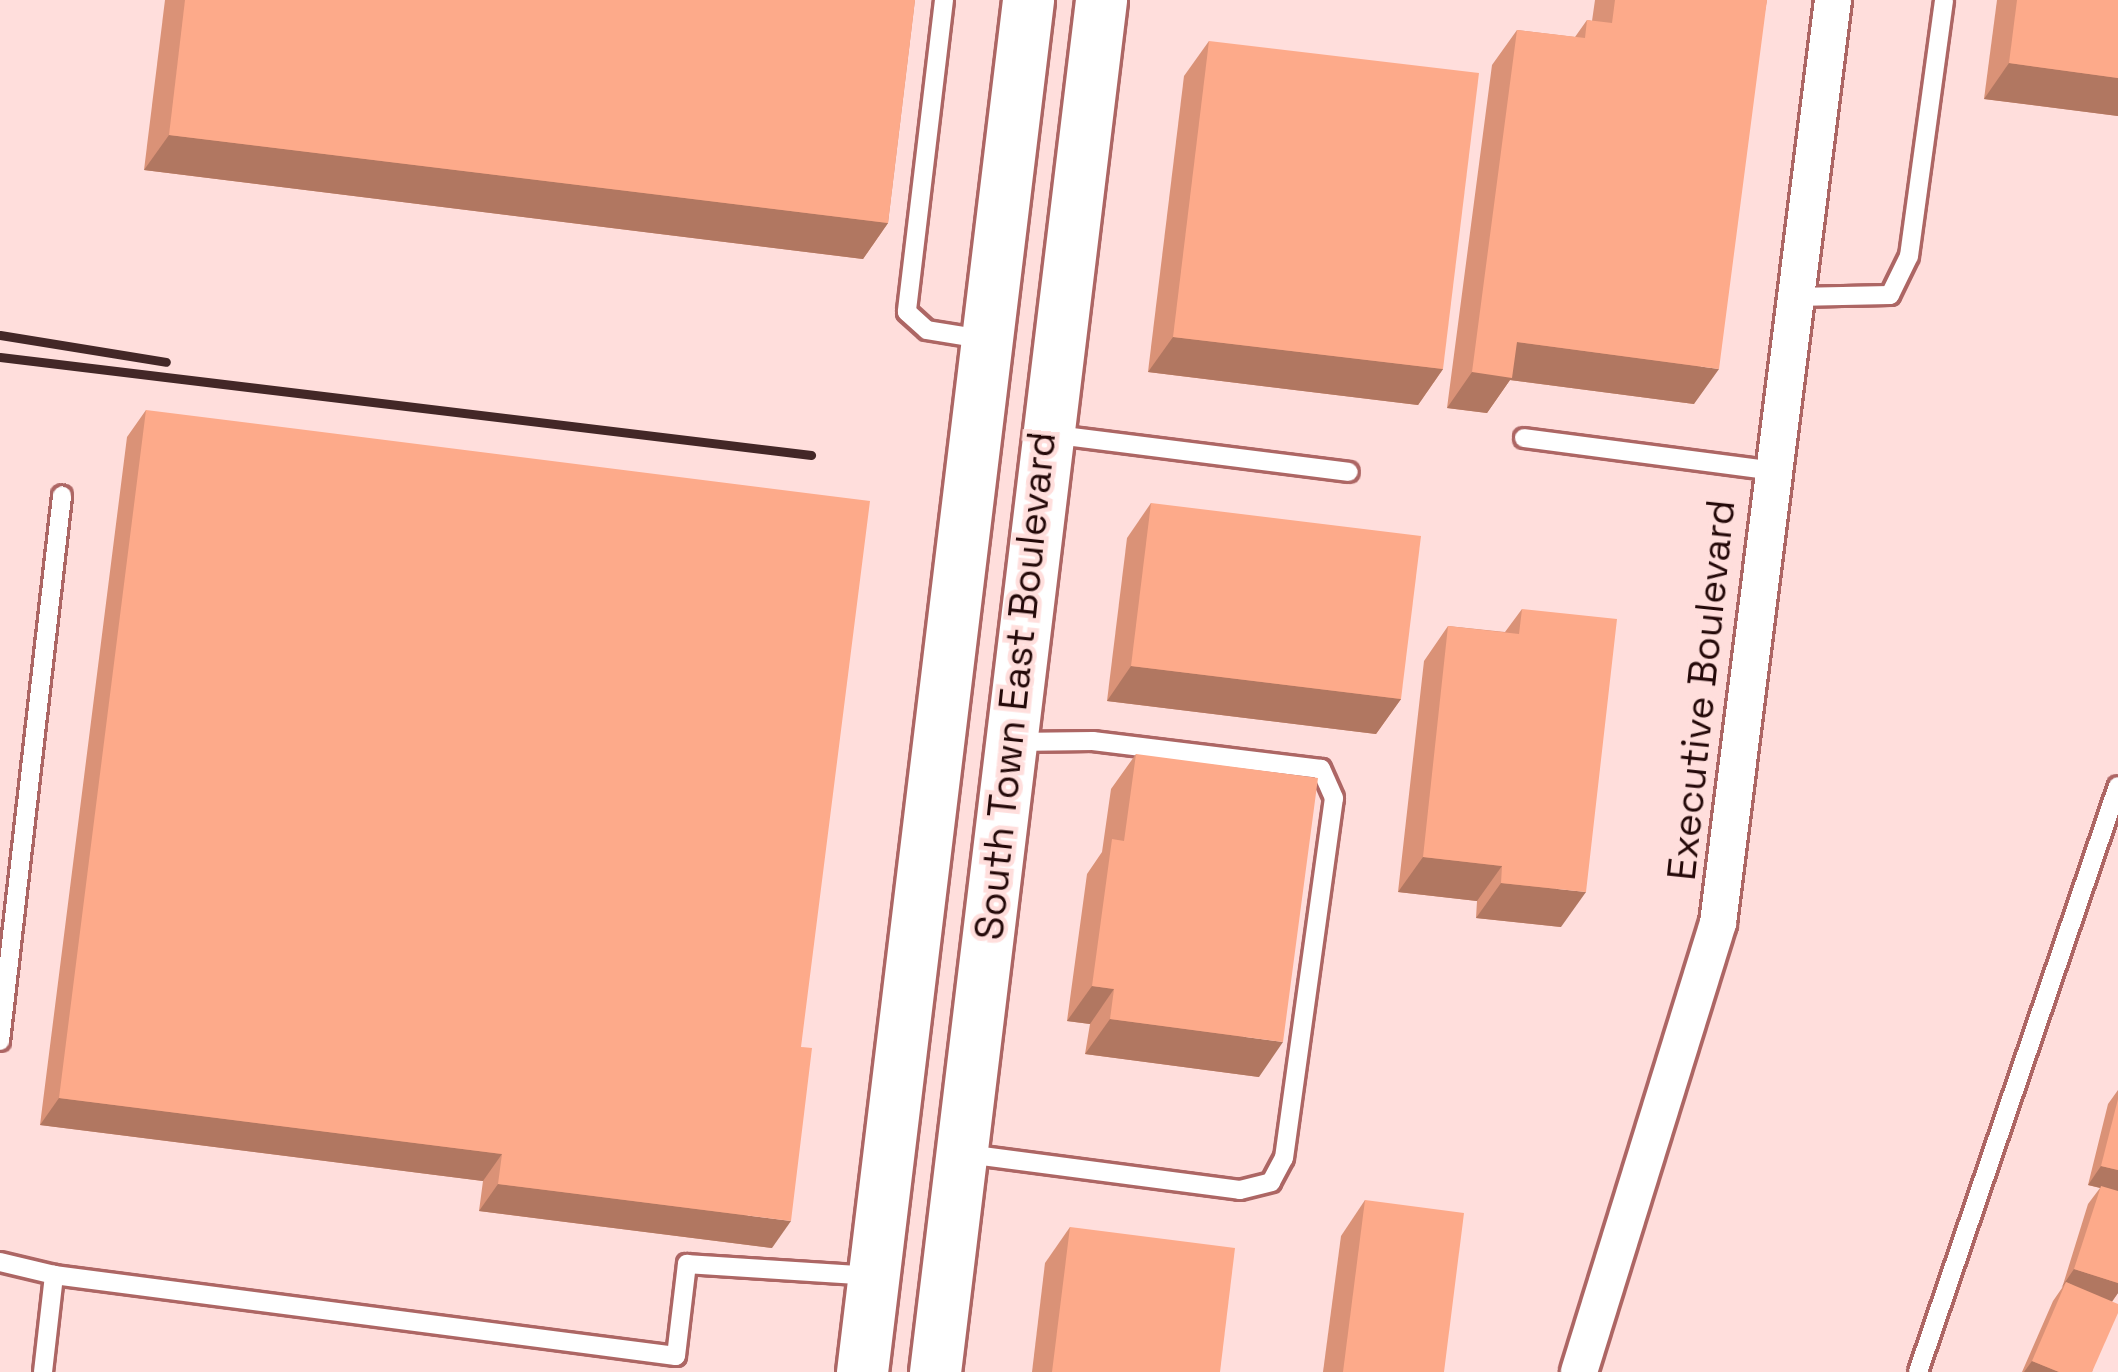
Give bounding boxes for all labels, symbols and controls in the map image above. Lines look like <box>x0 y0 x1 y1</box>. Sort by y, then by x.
street label: South Town East Boulevard <box>966 429 1066 943</box>
street label: Executive Boulevard <box>1659 497 1745 883</box>

